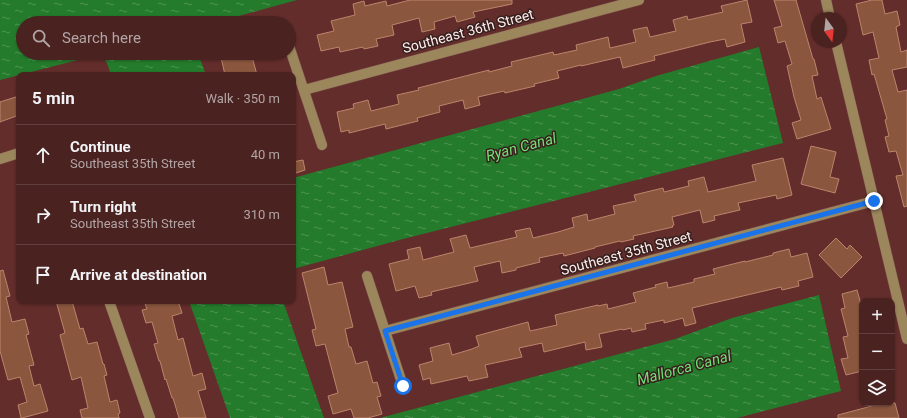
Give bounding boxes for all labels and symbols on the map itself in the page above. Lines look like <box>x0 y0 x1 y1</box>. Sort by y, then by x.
street label: Southeast 36th Street <box>401 6 536 56</box>
north arrow <box>811 12 847 48</box>
water label: Ryan Canal <box>484 129 559 165</box>
route end <box>865 192 883 210</box>
street label: Southeast 35th Street <box>559 228 694 278</box>
water label: Mallorca Canal <box>635 347 734 389</box>
route start <box>394 377 412 395</box>

